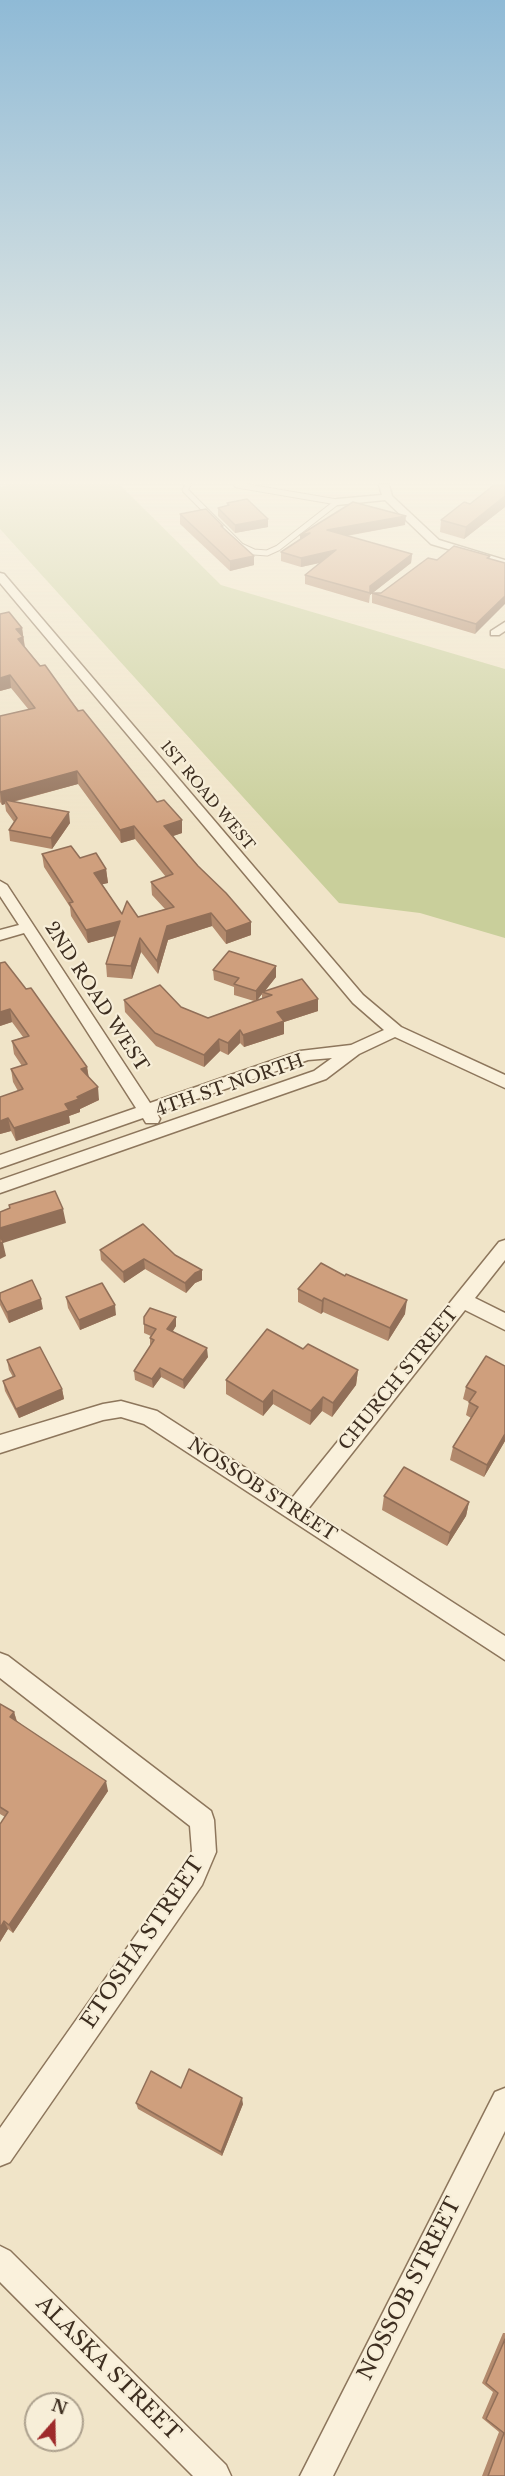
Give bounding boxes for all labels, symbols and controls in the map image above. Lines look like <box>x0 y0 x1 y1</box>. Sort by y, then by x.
street label: 1ST ROAD WEST <box>156 738 258 854</box>
street label: 2ND ROAD WEST <box>40 918 152 1076</box>
street label: 4TH ST NORTH <box>153 1051 307 1121</box>
street label: CHURCH STREET <box>335 1303 463 1455</box>
street label: NOSSOB STREET <box>184 1434 340 1546</box>
street label: ETOSHA STREET <box>76 1853 210 2033</box>
street label: NOSSOB STREET <box>353 2194 467 2384</box>
street label: ALASKA STREET <box>31 2292 185 2446</box>
north arrow <box>24 2392 84 2452</box>
text: N <box>49 2395 70 2419</box>

